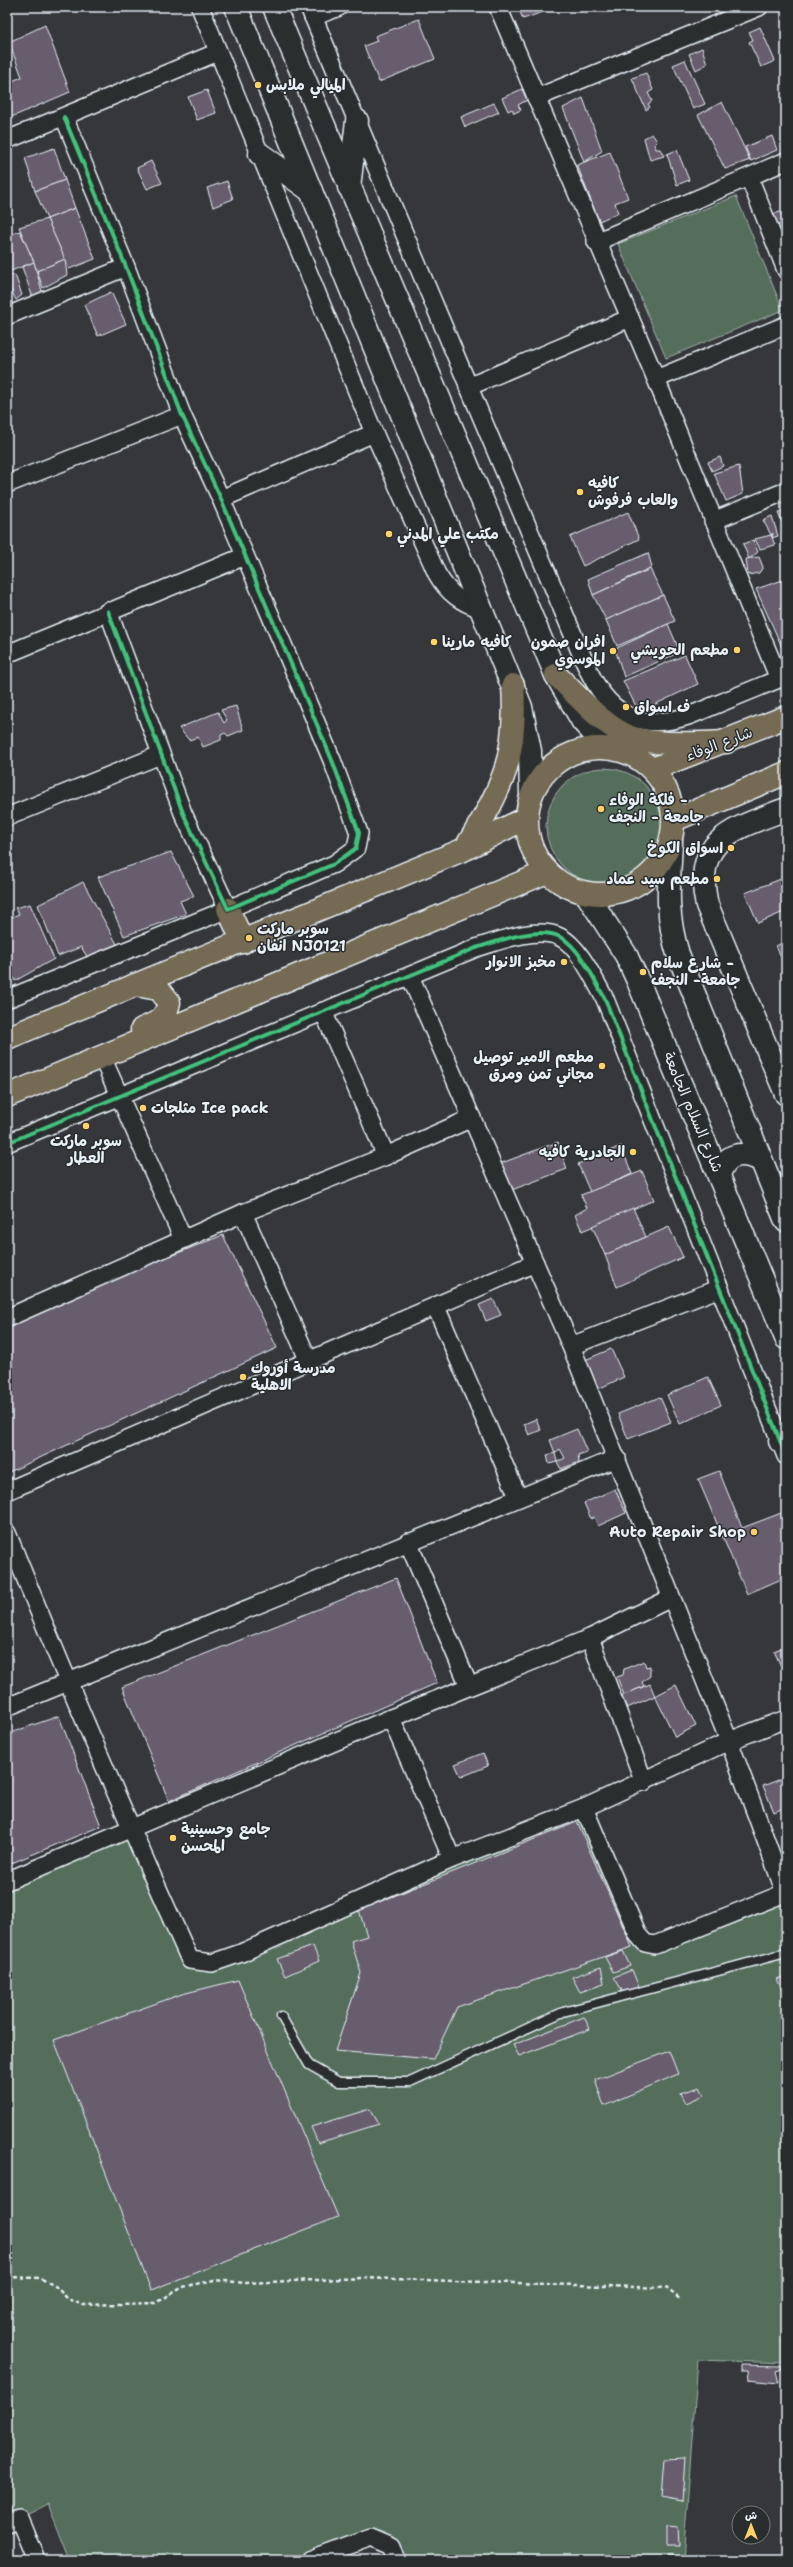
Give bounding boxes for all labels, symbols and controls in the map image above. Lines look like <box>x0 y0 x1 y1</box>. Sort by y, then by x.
place label: الميالي ملابس <box>266 75 346 99</box>
marker: الميالي ملابس <box>253 80 263 90</box>
place label: كافيه والعاب فرفوش <box>588 473 678 510</box>
marker: كافيه والعاب فرفوش <box>575 487 585 497</box>
place label: مكتب علي المدني <box>397 524 499 548</box>
marker: مكتب علي المدني <box>384 529 394 539</box>
place label: كافيه مارينا <box>442 632 512 652</box>
place label: افران صمون الموسوي <box>531 632 605 671</box>
marker: كافيه مارينا <box>429 637 439 647</box>
place label: مطعم الحويشي <box>631 640 729 664</box>
marker: مطعم الحويشي <box>732 645 742 655</box>
marker: افران صمون الموسوي <box>608 646 618 656</box>
place label: ف اسواق <box>634 697 690 717</box>
marker: ف اسواق <box>621 702 631 712</box>
street label: شارع الوفاء <box>683 722 755 766</box>
place label: فلكة الوفاء - جامعة - النجف <box>609 790 704 827</box>
marker: فلكة الوفاء - جامعة - النجف <box>596 804 606 814</box>
place label: اسواق الكوخ <box>647 838 723 858</box>
marker: اسواق الكوخ <box>726 843 736 853</box>
place label: مطعم سيد عماد <box>607 869 709 890</box>
marker: مطعم سيد عماد <box>712 874 722 884</box>
place label: سوبر ماركت انفان NJ0121 <box>257 919 346 956</box>
marker: سوبر ماركت انفان NJ0121 <box>244 933 254 943</box>
place label: مخبز الانوار <box>484 952 556 972</box>
place label: شارع سلام - جامعة- النجف <box>651 953 741 990</box>
marker: مخبز الانوار <box>559 957 569 967</box>
marker: شارع سلام - جامعة- النجف <box>638 967 648 977</box>
place label: مطعم الامير توصيل مجاني تمن ومرق <box>473 1047 594 1088</box>
street label: شارع السلام الجامعة <box>658 1049 727 1176</box>
marker: مطعم الامير توصيل مجاني تمن ومرق <box>597 1061 607 1071</box>
place label: مثلجات Ice pack <box>151 1098 269 1118</box>
marker: مثلجات Ice pack <box>138 1103 148 1113</box>
marker: سوبر ماركت العطار <box>81 1121 91 1131</box>
place label: سوبر ماركت العطار <box>50 1131 122 1168</box>
place label: الجادرية كافيه <box>539 1142 625 1162</box>
marker: الجادرية كافيه <box>628 1147 638 1157</box>
place label: مدرسة أوروك الاهلية <box>251 1358 336 1395</box>
marker: مدرسة أوروك الاهلية <box>238 1372 248 1382</box>
place label: Auto Repair Shop <box>609 1522 746 1542</box>
marker: Auto Repair Shop <box>749 1527 759 1537</box>
place label: جامع وحسينية المحسن <box>181 1819 271 1856</box>
marker: جامع وحسينية المحسن <box>168 1833 178 1843</box>
north arrow <box>731 2505 771 2545</box>
text: ش <box>745 2508 757 2523</box>

